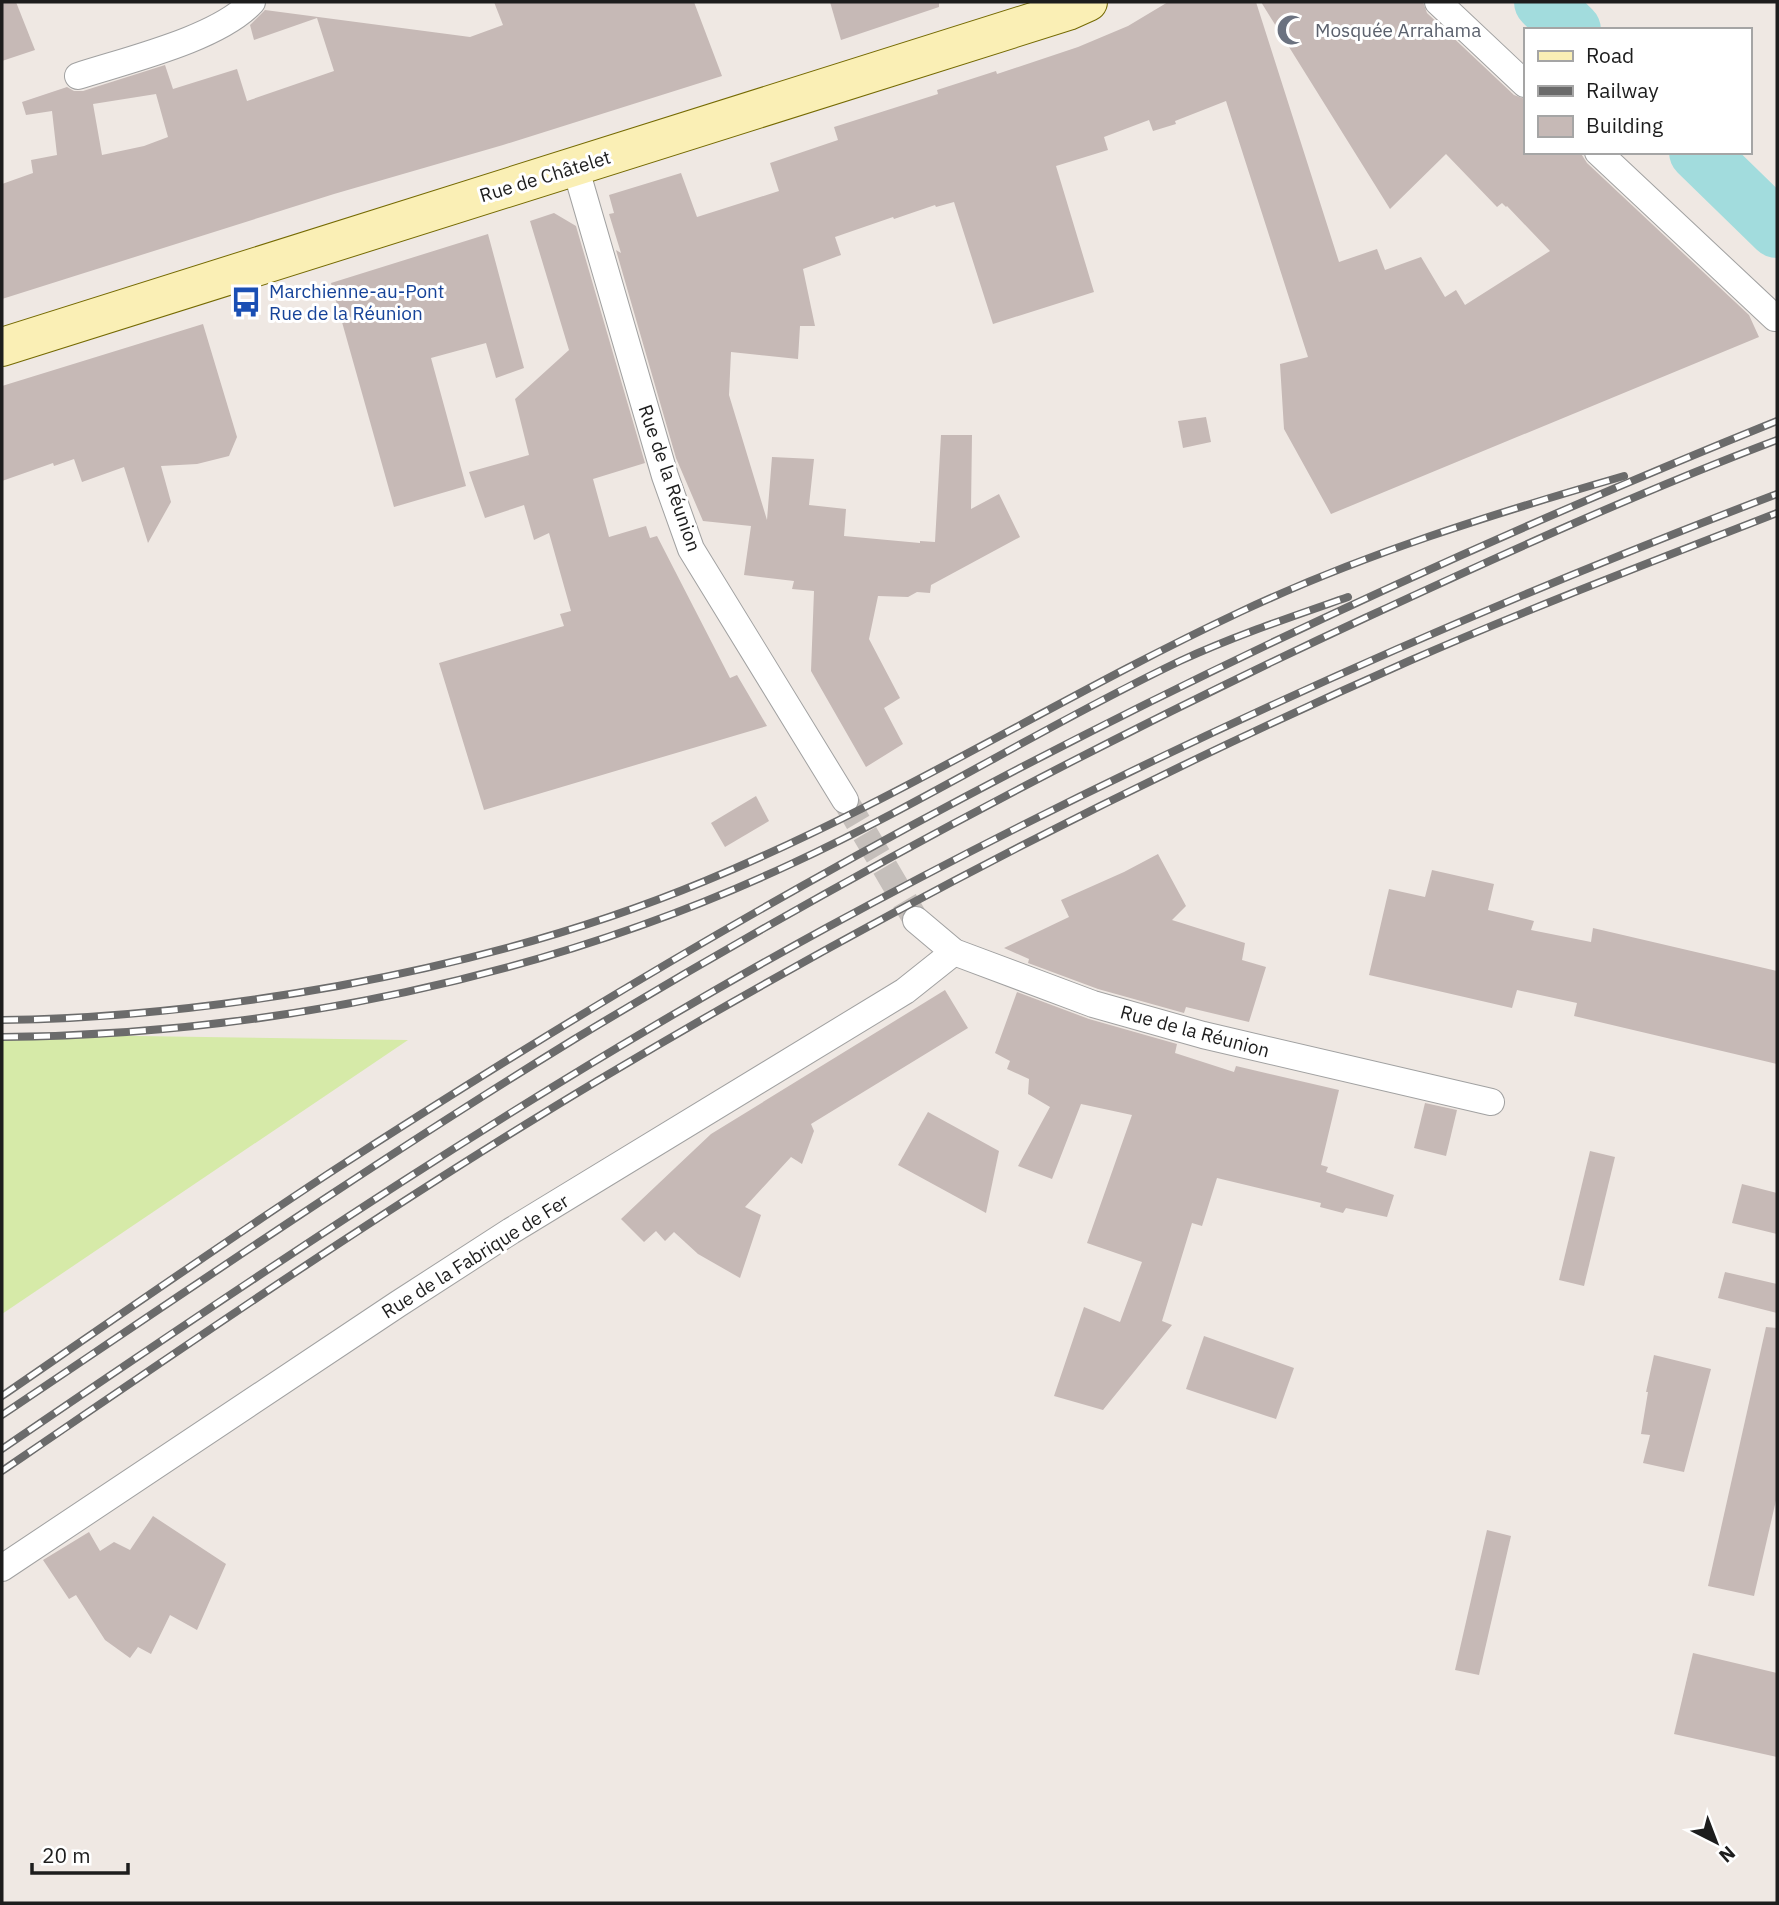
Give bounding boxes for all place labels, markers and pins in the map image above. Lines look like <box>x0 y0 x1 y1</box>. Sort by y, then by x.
mosque icon: Mosquée Arrahama <box>1275 13 1309 47</box>
place label: Mosquée Arrahama <box>1315 18 1481 42</box>
place label: Marchienne-au-Pont Rue de la Réunion <box>269 279 445 325</box>
bus stop icon: Marchienne-au-Pont Rue de la Réunion <box>229 285 263 319</box>

